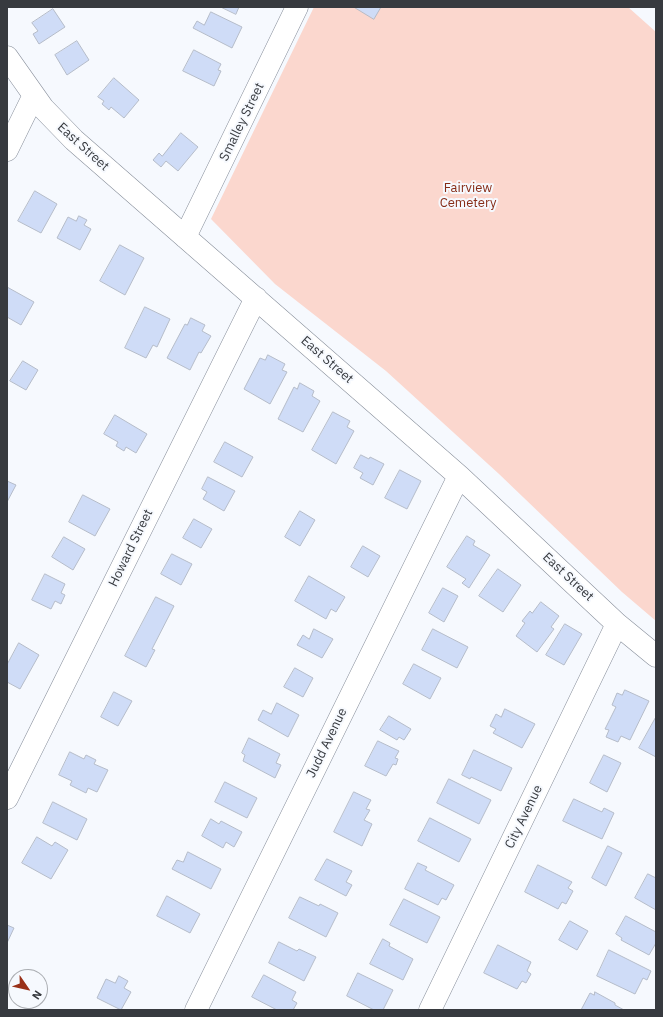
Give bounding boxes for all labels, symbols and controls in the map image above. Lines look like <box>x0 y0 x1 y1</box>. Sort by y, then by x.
street label: Smalley Street <box>216 80 268 164</box>
street label: East Street <box>54 120 112 174</box>
park label: Fairview Cemetery <box>440 180 496 211</box>
street label: East Street <box>298 333 356 387</box>
street label: Howard Street <box>106 507 156 589</box>
street label: East Street <box>539 549 597 605</box>
street label: Judd Avenue <box>303 706 351 780</box>
street label: City Avenue <box>502 783 546 851</box>
north arrow <box>8 969 48 1009</box>
text: N <box>29 988 45 1002</box>

